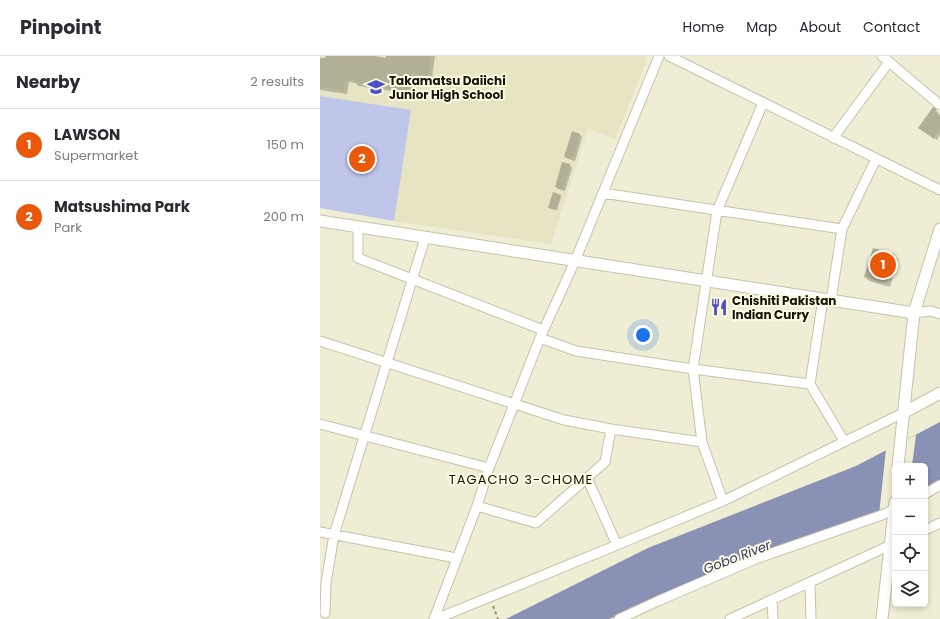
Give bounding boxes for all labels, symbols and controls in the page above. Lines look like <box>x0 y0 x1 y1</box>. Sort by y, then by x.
text: Pinpoint <box>20 14 101 41</box>
text: Home <box>682 17 724 37</box>
text: Map <box>746 17 777 37</box>
text: About <box>799 17 841 37</box>
text: Contact <box>863 17 920 37</box>
text: Nearby <box>16 70 80 94</box>
text: 2 results <box>250 72 304 91</box>
place label: Takamatsu Daiichi Junior High School <box>389 72 506 103</box>
school or university icon: Takamatsu Daiichi Junior High School <box>366 77 386 97</box>
text: LAWSON <box>54 124 120 145</box>
text: 1 <box>27 135 31 154</box>
text: 150 m <box>267 135 304 154</box>
pin: 2 <box>349 144 375 174</box>
text: Supermarket <box>54 146 138 165</box>
text: Matsushima Park <box>54 196 190 217</box>
text: 2 <box>25 207 33 226</box>
text: 200 m <box>263 207 304 226</box>
text: Park <box>54 218 82 237</box>
pin: 1 <box>870 250 896 280</box>
place label: Chishiti Pakistan Indian Curry <box>732 292 836 323</box>
restaurant icon: Chishiti Pakistan Indian Curry <box>709 297 729 317</box>
your location <box>633 325 653 345</box>
map controls <box>892 463 928 607</box>
button: + <box>892 463 928 499</box>
district label: TAGACHO 3-CHOME <box>449 470 593 489</box>
button: − <box>892 499 928 535</box>
water label: Gobo River <box>701 535 774 579</box>
button: locate <box>892 535 928 571</box>
button: layers <box>892 571 928 607</box>

